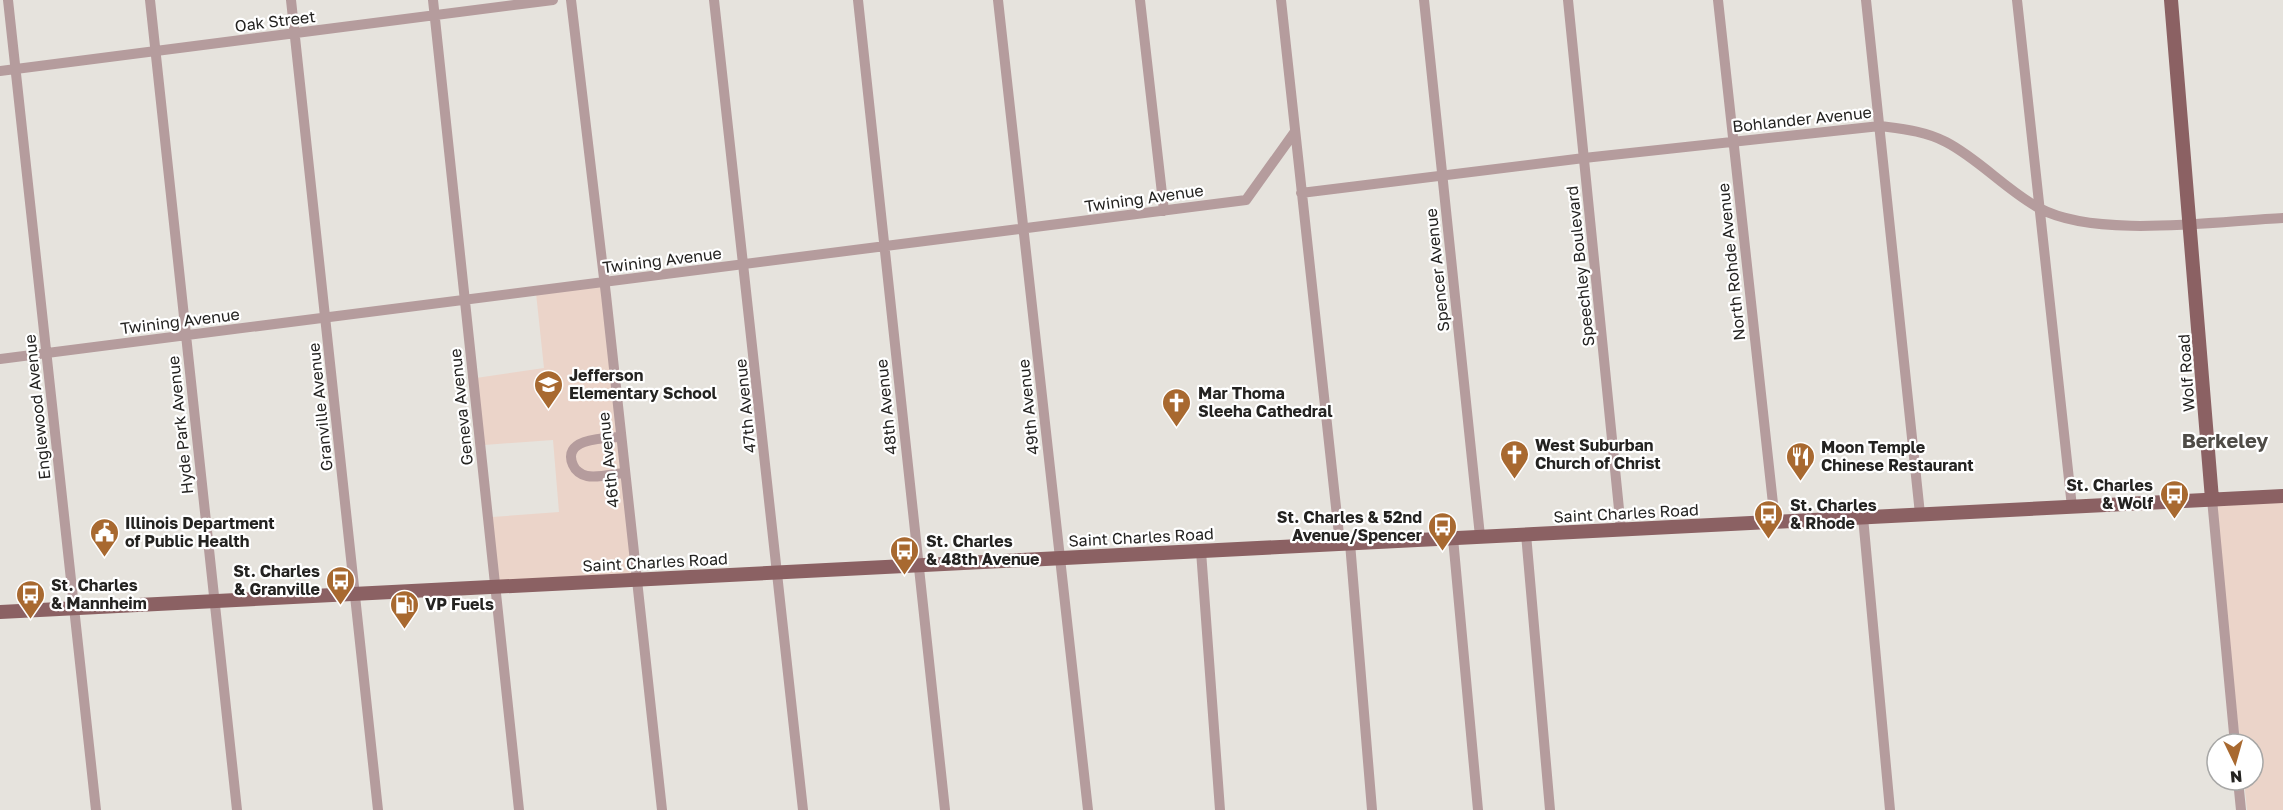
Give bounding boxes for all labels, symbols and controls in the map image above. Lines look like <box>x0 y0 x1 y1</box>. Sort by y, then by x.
street label: Oak Street <box>233 6 317 36</box>
street label: Bohlander Avenue <box>1731 102 1873 136</box>
street label: Twining Avenue <box>1083 180 1205 216</box>
street label: North Rohde Avenue <box>1713 182 1749 342</box>
street label: Speechley Boulevard <box>1562 185 1598 347</box>
street label: Spencer Avenue <box>1421 207 1453 333</box>
street label: Twining Avenue <box>601 243 723 277</box>
street label: Twining Avenue <box>119 304 241 338</box>
street label: Englewood Avenue <box>19 333 55 481</box>
street label: Wolf Road <box>2173 333 2199 413</box>
street label: Granville Avenue <box>303 342 337 472</box>
street label: Geneva Avenue <box>445 348 477 466</box>
street label: Hyde Park Avenue <box>163 355 197 495</box>
street label: 47th Avenue <box>730 358 760 454</box>
street label: 48th Avenue <box>871 358 901 456</box>
street label: 49th Avenue <box>1013 358 1043 456</box>
place label: Jefferson Elementary School <box>569 365 718 403</box>
school or university icon: Jefferson Elementary School <box>532 368 564 410</box>
place label: Mar Thoma Sleeha Cathedral <box>1198 383 1333 421</box>
church icon: Mar Thoma Sleeha Cathedral <box>1161 386 1193 428</box>
street label: 46th Avenue <box>593 411 623 509</box>
district label: Berkeley <box>2182 428 2268 452</box>
place label: West Suburban Church of Christ <box>1535 435 1661 473</box>
place label: Moon Temple Chinese Restaurant <box>1821 437 1974 475</box>
church icon: West Suburban Church of Christ <box>1498 438 1530 480</box>
restaurant icon: Moon Temple Chinese Restaurant <box>1784 440 1816 482</box>
place label: St. Charles & Wolf <box>2066 475 2153 513</box>
bus stop icon: St. Charles & Wolf <box>2158 478 2190 520</box>
place label: St. Charles & Rhode <box>1790 495 1877 533</box>
bus stop icon: St. Charles & Rhode <box>1753 498 1785 540</box>
street label: Saint Charles Road <box>1553 499 1699 527</box>
place label: St. Charles & 52nd Avenue/Spencer <box>1277 507 1422 545</box>
bus stop icon: St. Charles & 52nd Avenue/Spencer <box>1427 510 1459 552</box>
place label: Illinois Department of Public Health <box>125 513 275 551</box>
public building icon: Illinois Department of Public Health <box>88 516 120 558</box>
street label: Saint Charles Road <box>1068 523 1214 551</box>
place label: St. Charles & 48th Avenue <box>926 531 1040 569</box>
bus stop icon: St. Charles & 48th Avenue <box>889 534 921 576</box>
street label: Saint Charles Road <box>582 548 728 576</box>
place label: St. Charles & Granville <box>233 561 320 599</box>
bus stop icon: St. Charles & Granville <box>325 564 357 606</box>
place label: St. Charles & Mannheim <box>51 575 147 613</box>
bus stop icon: St. Charles & Mannheim <box>14 578 46 620</box>
fuel station icon: VP Fuels <box>388 588 420 630</box>
place label: VP Fuels <box>425 594 494 614</box>
north arrow <box>2205 732 2265 792</box>
text: N <box>2229 766 2243 787</box>

